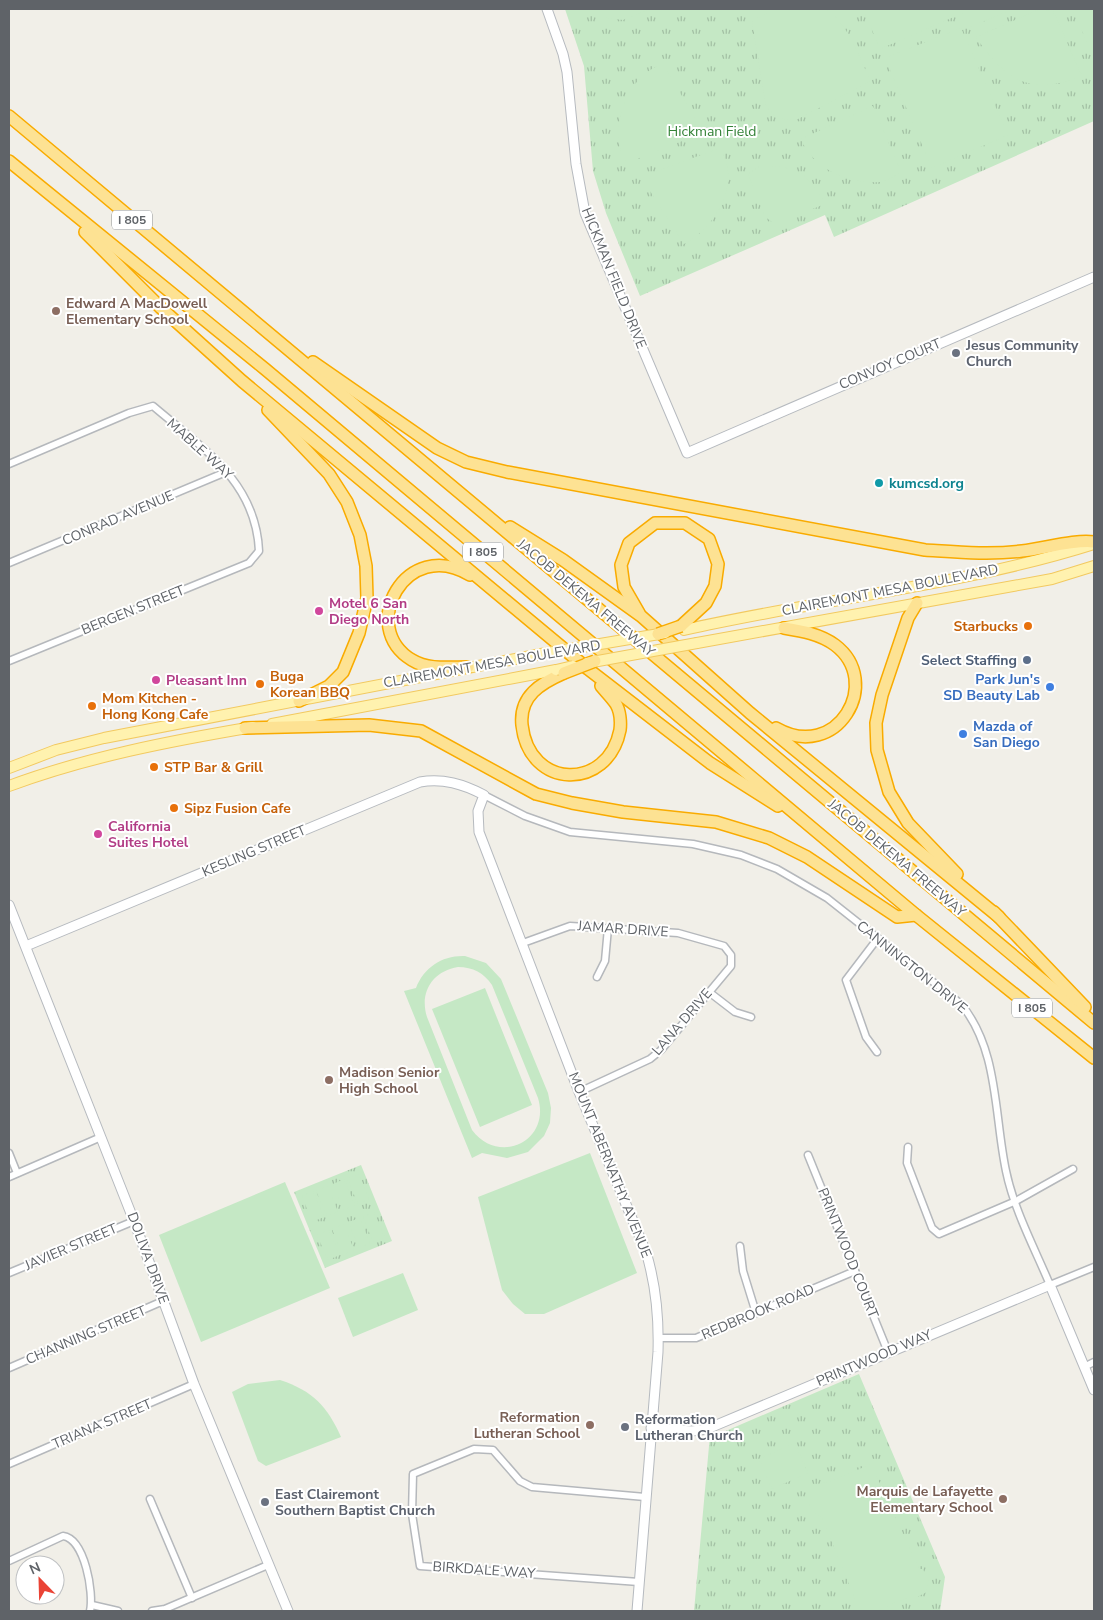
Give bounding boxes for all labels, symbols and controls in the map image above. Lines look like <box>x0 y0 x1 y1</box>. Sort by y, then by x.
park label: Hickman Field <box>668 122 756 141</box>
street label: HICKMAN FIELD DRIVE <box>577 205 651 351</box>
road number: I 805 <box>112 210 152 230</box>
place label: Edward A MacDowell Elementary School <box>66 294 208 329</box>
marker: Edward A MacDowell Elementary School <box>50 305 62 317</box>
street label: CONVOY COURT <box>836 334 945 394</box>
place label: Jesus Community Church <box>965 336 1079 371</box>
marker: Jesus Community Church <box>950 347 962 359</box>
street label: MABLE WAY <box>163 414 238 484</box>
place label: kumcsd.org <box>889 474 964 493</box>
marker: kumcsd.org <box>873 477 885 489</box>
street label: CONRAD AVENUE <box>59 486 177 550</box>
street label: JACOB DEKEMA FREEWAY <box>512 534 659 662</box>
road number: I 805 <box>463 542 503 562</box>
street label: CLAIREMONT MESA BOULEVARD <box>780 560 1000 620</box>
street label: BERGEN STREET <box>78 580 188 639</box>
place label: Motel 6 San Diego North <box>329 594 409 629</box>
marker: Motel 6 San Diego North <box>313 605 325 617</box>
place label: Starbucks <box>953 617 1018 636</box>
marker: Starbucks <box>1022 620 1034 632</box>
street label: CLAIREMONT MESA BOULEVARD <box>382 636 602 692</box>
place label: Select Staffing <box>921 651 1017 670</box>
marker: Select Staffing <box>1021 654 1033 666</box>
place label: Buga Korean BBQ <box>270 667 350 702</box>
place label: Park Jun's SD Beauty Lab <box>943 670 1040 705</box>
place label: Pleasant Inn <box>166 671 247 690</box>
marker: Pleasant Inn <box>150 674 162 686</box>
marker: Buga Korean BBQ <box>254 678 266 690</box>
marker: Park Jun's SD Beauty Lab <box>1044 681 1056 693</box>
place label: Mom Kitchen - Hong Kong Cafe <box>102 689 209 724</box>
marker: Mom Kitchen - Hong Kong Cafe <box>86 700 98 712</box>
place label: Mazda of San Diego <box>973 717 1040 752</box>
marker: Mazda of San Diego <box>957 728 969 740</box>
place label: STP Bar & Grill <box>164 758 264 777</box>
marker: STP Bar & Grill <box>148 761 160 773</box>
street label: JACOB DEKEMA FREEWAY <box>823 794 970 922</box>
place label: Sipz Fusion Cafe <box>184 799 291 818</box>
marker: Sipz Fusion Cafe <box>168 802 180 814</box>
place label: California Suites Hotel <box>108 817 189 852</box>
street label: KESLING STREET <box>199 820 310 882</box>
marker: California Suites Hotel <box>92 828 104 840</box>
street label: JAMAR DRIVE <box>576 916 669 942</box>
street label: CANNINGTON DRIVE <box>853 916 971 1018</box>
street label: LANA DRIVE <box>648 985 716 1059</box>
road number: I 805 <box>1012 998 1052 1018</box>
place label: Madison Senior High School <box>339 1063 440 1098</box>
street label: MOUNT ABERNATHY AVENUE <box>564 1069 656 1261</box>
marker: Madison Senior High School <box>323 1074 335 1086</box>
street label: PRINTWOOD COURT <box>813 1185 883 1322</box>
street label: DOLIVA DRIVE <box>123 1210 173 1306</box>
street label: JAVIER STREET <box>21 1219 121 1275</box>
street label: REDBROOK ROAD <box>699 1280 817 1344</box>
street label: CHANNING STREET <box>23 1301 150 1369</box>
street label: PRINTWOOD WAY <box>813 1325 935 1391</box>
street label: TRIANA STREET <box>49 1394 155 1454</box>
place label: Reformation Lutheran School <box>474 1408 581 1443</box>
place label: Reformation Lutheran Church <box>635 1410 743 1445</box>
marker: Reformation Lutheran School <box>584 1419 596 1431</box>
marker: Reformation Lutheran Church <box>619 1421 631 1433</box>
place label: Marquis de Lafayette Elementary School <box>857 1482 994 1517</box>
place label: East Clairemont Southern Baptist Church <box>275 1485 435 1520</box>
marker: Marquis de Lafayette Elementary School <box>997 1493 1009 1505</box>
marker: East Clairemont Southern Baptist Church <box>259 1496 271 1508</box>
north arrow <box>15 1555 65 1605</box>
street label: BIRKDALE WAY <box>432 1557 537 1583</box>
text: N <box>27 1558 44 1579</box>

